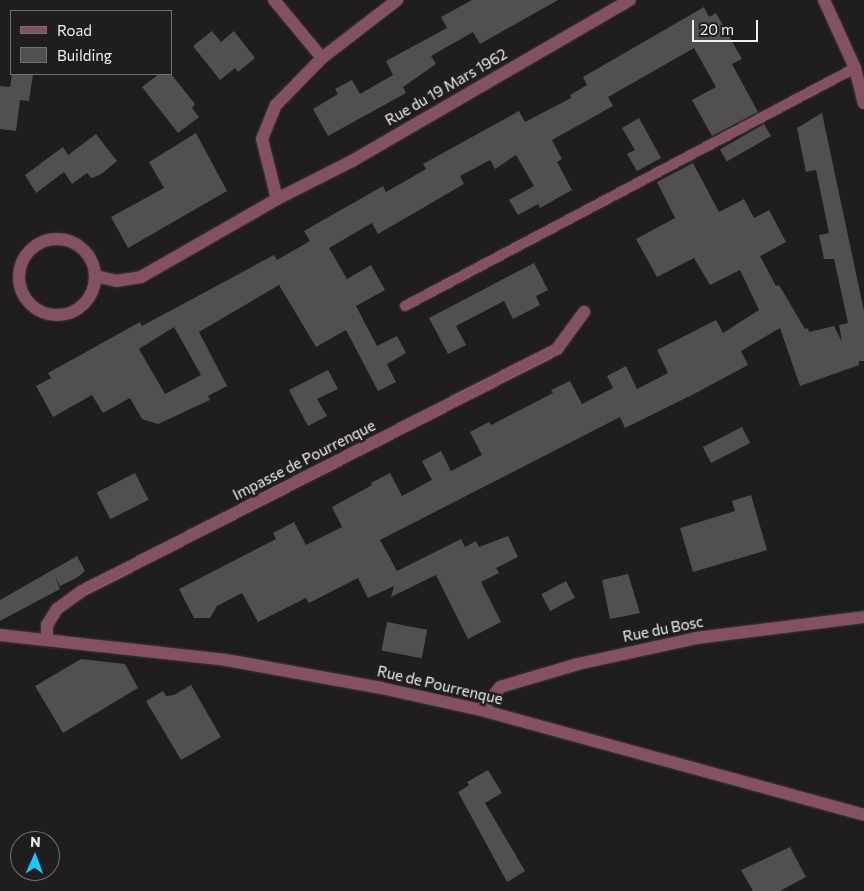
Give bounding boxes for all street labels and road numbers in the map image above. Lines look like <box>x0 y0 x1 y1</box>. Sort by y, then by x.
street label: Rue du 19 Mars 1962 <box>382 45 510 129</box>
street label: Impasse de Pourrenque <box>230 416 378 504</box>
street label: Rue du Bosc <box>621 612 705 646</box>
street label: Rue de Pourrenque <box>375 662 505 708</box>

